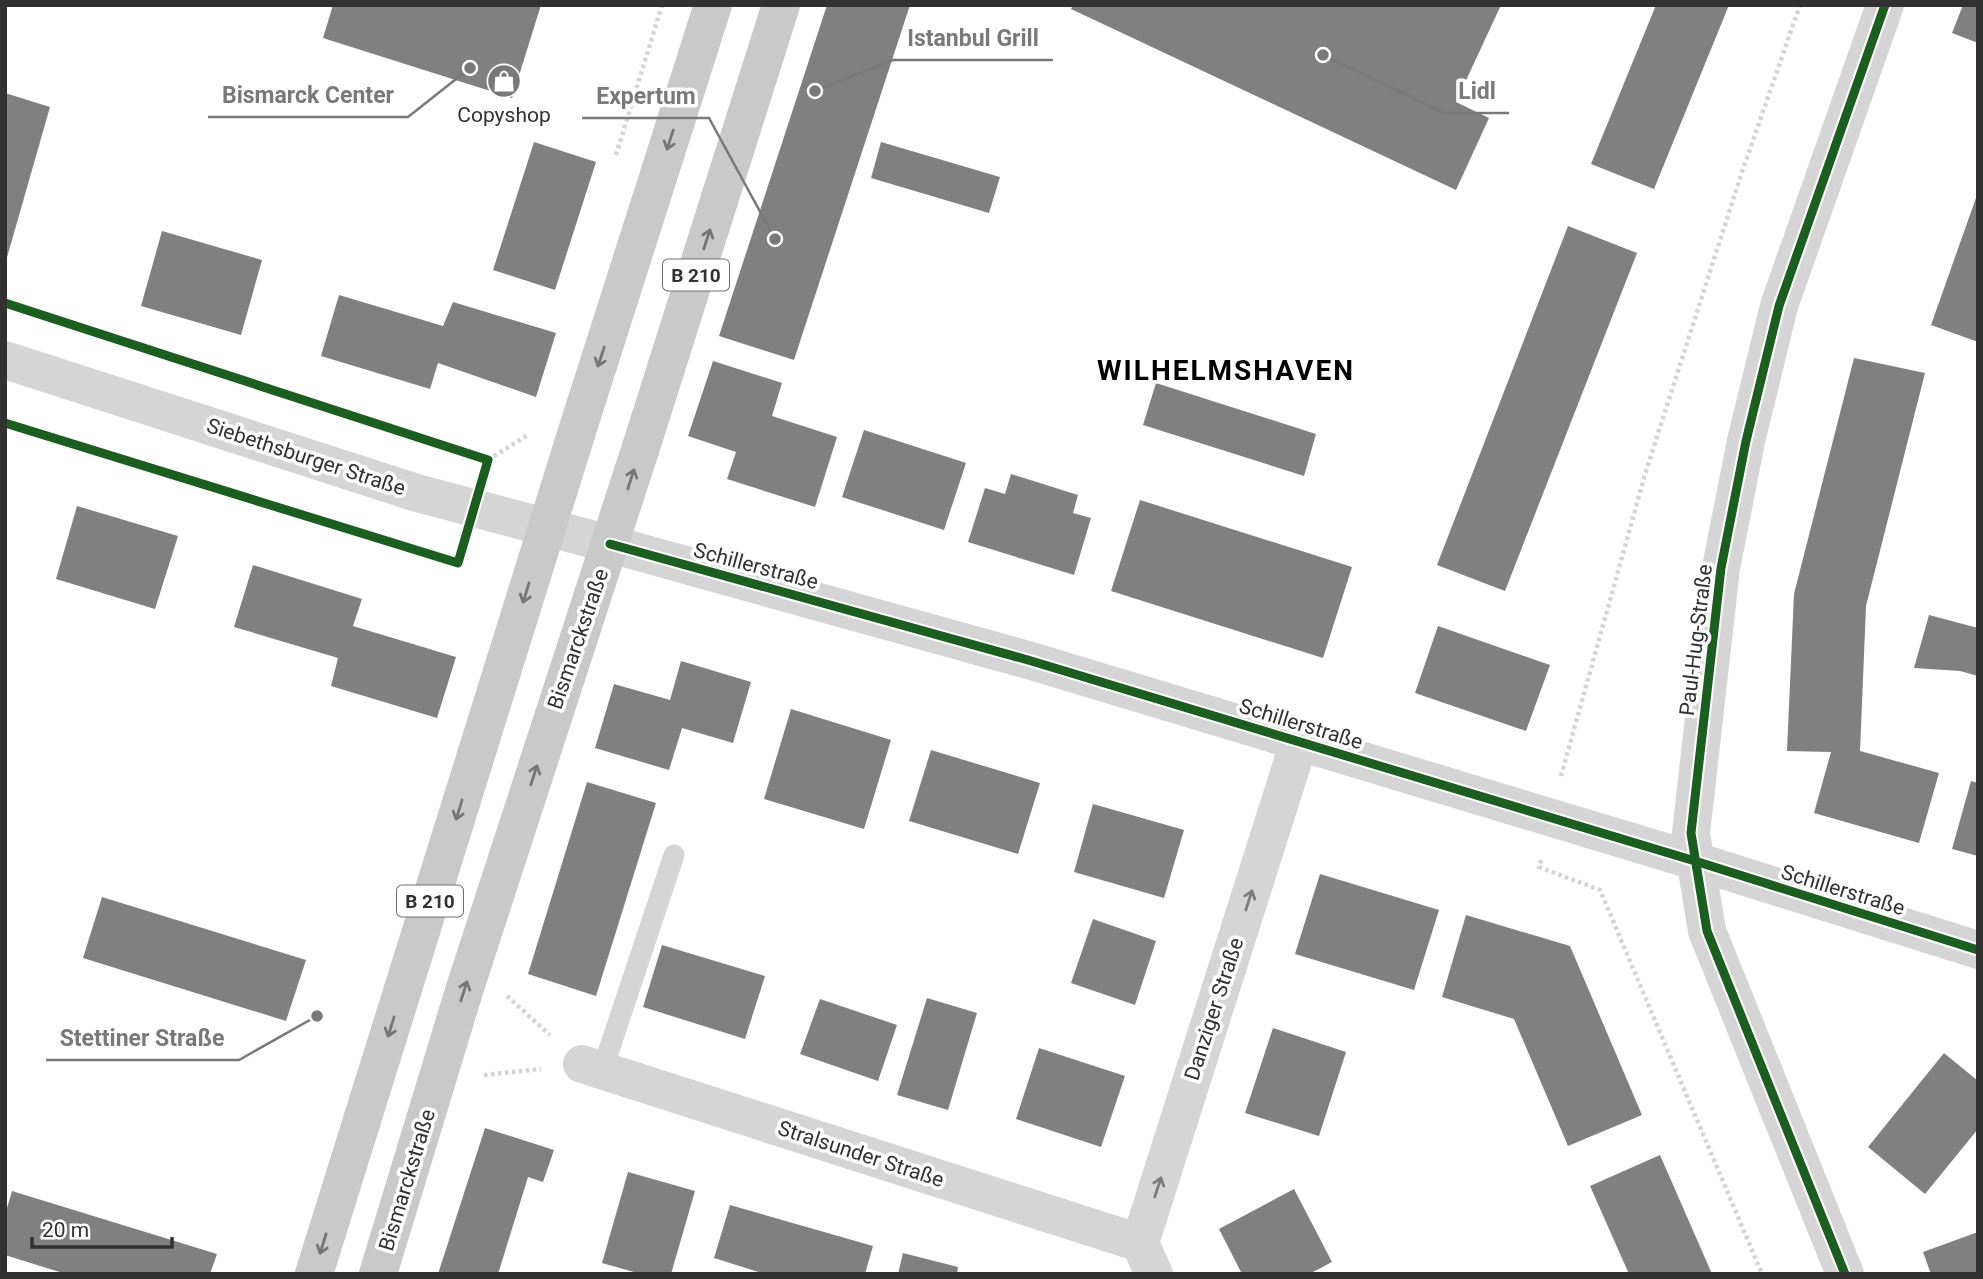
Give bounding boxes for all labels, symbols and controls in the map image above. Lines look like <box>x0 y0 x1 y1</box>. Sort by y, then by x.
callout: Istanbul Grill <box>893 16 1053 60</box>
text: Istanbul Grill <box>907 25 1039 52</box>
shop icon: Copyshop <box>485 62 523 100</box>
callout: Lidl <box>1444 69 1509 113</box>
callout: Bismarck Center <box>208 73 408 117</box>
callout: Expertum <box>582 74 709 118</box>
text: Lidl <box>1458 78 1496 105</box>
text: Bismarck Center <box>222 82 395 109</box>
text: Expertum <box>596 83 696 110</box>
place label: Copyshop <box>457 103 551 127</box>
one-way arrow <box>662 129 675 151</box>
one-way arrow <box>702 228 715 250</box>
road number: B 210 <box>663 260 729 290</box>
one-way arrow <box>594 346 607 368</box>
district label: WILHELMSHAVEN <box>1097 354 1355 387</box>
street label: Siebethsburger Straße <box>204 414 408 500</box>
one-way arrow <box>626 469 638 491</box>
street label: Schillerstraße <box>691 538 821 594</box>
street label: Paul-Hug-Straße <box>1675 563 1717 717</box>
street label: Bismarckstraße <box>543 566 613 712</box>
one-way arrow <box>519 581 532 603</box>
street label: Schillerstraße <box>1236 694 1366 754</box>
one-way arrow <box>528 764 541 786</box>
one-way arrow <box>451 798 464 820</box>
street label: Schillerstraße <box>1778 860 1908 920</box>
road number: B 210 <box>397 886 463 917</box>
one-way arrow <box>1243 889 1256 911</box>
street label: Danziger Straße <box>1180 935 1248 1083</box>
one-way arrow <box>459 981 472 1003</box>
callout: Stettiner Straße <box>46 1016 239 1060</box>
one-way arrow <box>384 1016 397 1038</box>
text: Stettiner Straße <box>60 1025 224 1052</box>
street label: Bismarckstraße <box>374 1106 440 1254</box>
street label: Stralsunder Straße <box>775 1116 947 1192</box>
one-way arrow <box>1152 1176 1165 1198</box>
scale bar <box>32 1206 172 1250</box>
text: 20 m <box>42 1218 89 1242</box>
one-way arrow <box>316 1233 329 1255</box>

